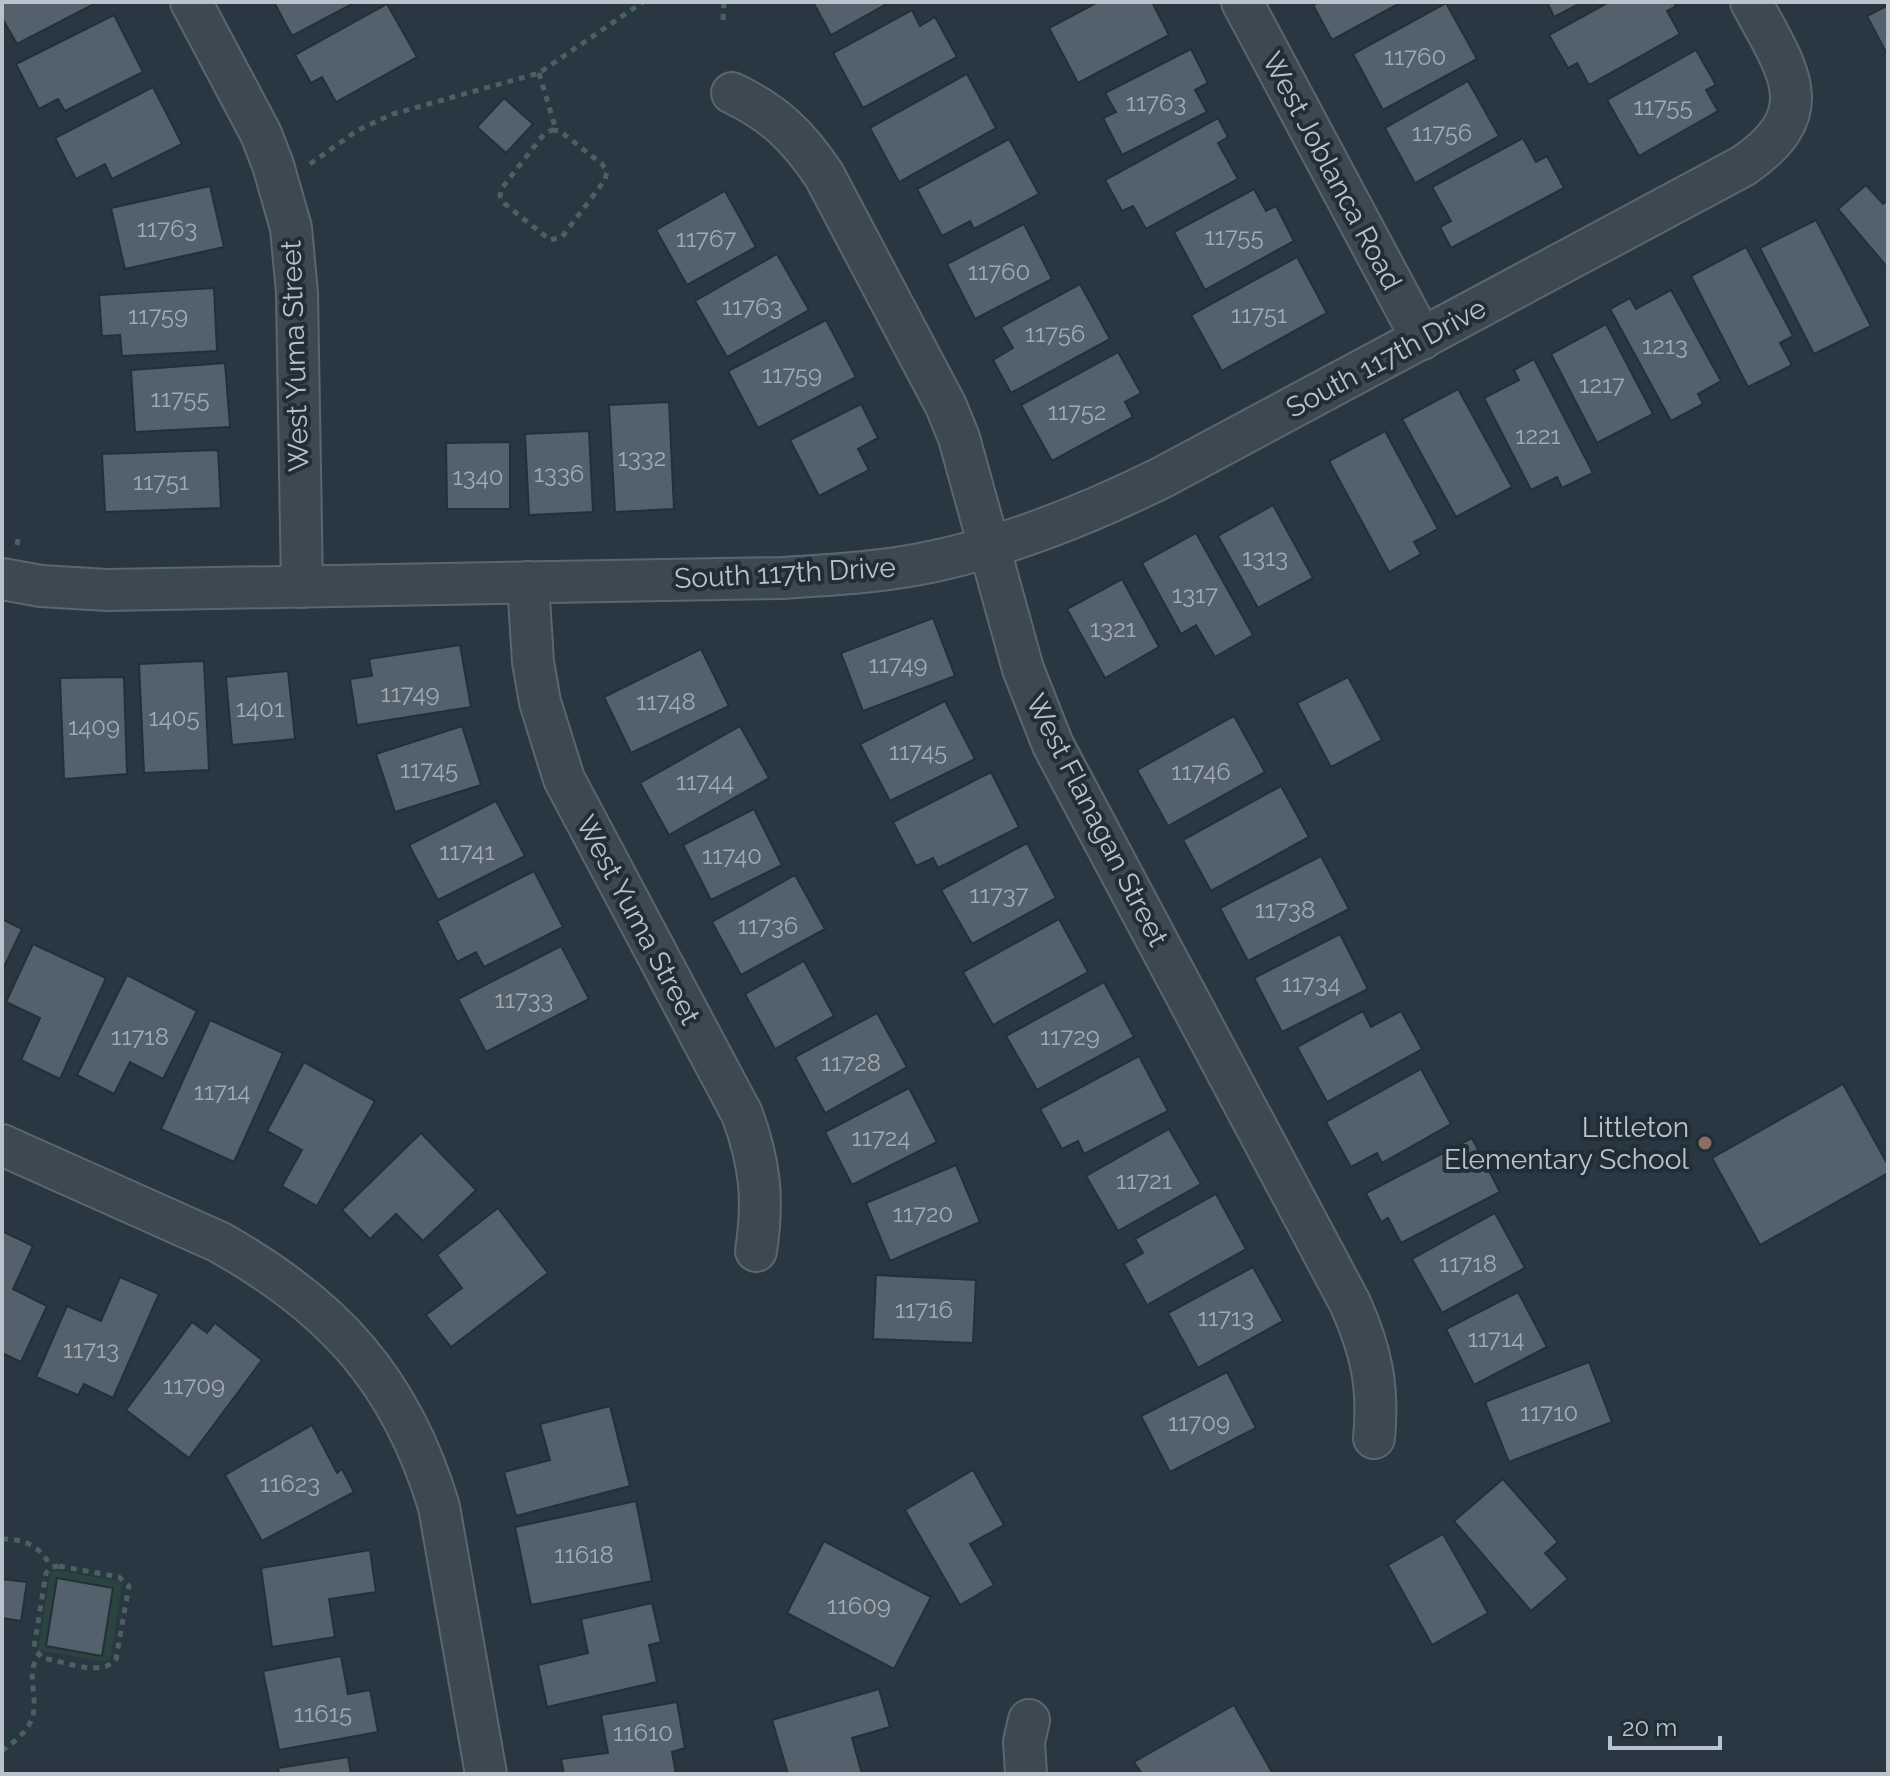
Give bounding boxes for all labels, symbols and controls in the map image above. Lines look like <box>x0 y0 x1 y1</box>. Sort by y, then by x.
house number: 11760 <box>1384 42 1446 71</box>
street label: West Joblanca Road <box>1255 47 1409 295</box>
house number: 11763 <box>1126 88 1186 117</box>
house number: 11755 <box>1633 92 1693 121</box>
house number: 11756 <box>1412 118 1472 147</box>
house number: 11763 <box>137 214 197 243</box>
house number: 11755 <box>1204 222 1264 251</box>
house number: 11767 <box>676 224 736 253</box>
street label: West Yuma Street <box>274 239 316 472</box>
house number: 11760 <box>968 257 1030 286</box>
street label: South 117th Drive <box>1280 291 1492 425</box>
house number: 11763 <box>722 292 782 321</box>
house number: 11751 <box>1231 300 1287 329</box>
house number: 11759 <box>128 301 188 330</box>
house number: 11756 <box>1025 319 1085 348</box>
house number: 1213 <box>1642 331 1688 360</box>
house number: 11759 <box>762 360 822 389</box>
house number: 1217 <box>1579 370 1625 399</box>
house number: 11755 <box>150 384 210 413</box>
house number: 11752 <box>1048 397 1106 426</box>
house number: 1221 <box>1515 421 1561 450</box>
house number: 1332 <box>618 443 666 472</box>
house number: 1336 <box>534 459 584 488</box>
house number: 1340 <box>453 462 503 491</box>
house number: 11751 <box>133 467 189 496</box>
house number: 1313 <box>1242 543 1288 572</box>
street label: South 117th Drive <box>673 551 897 595</box>
house number: 1317 <box>1172 580 1218 609</box>
house number: 1321 <box>1090 614 1136 643</box>
house number: 11749 <box>868 650 928 679</box>
house number: 11749 <box>380 679 440 708</box>
house number: 11748 <box>636 687 696 716</box>
street label: West Flanagan Street <box>1019 688 1175 952</box>
house number: 1401 <box>236 694 284 723</box>
house number: 1405 <box>148 703 200 732</box>
house number: 1409 <box>68 712 120 741</box>
house number: 11745 <box>889 737 947 766</box>
house number: 11745 <box>400 755 458 784</box>
house number: 11746 <box>1171 757 1231 786</box>
house number: 11744 <box>676 767 734 796</box>
street label: West Yuma Street <box>569 810 707 1031</box>
house number: 11741 <box>439 837 495 866</box>
house number: 11740 <box>702 841 762 870</box>
house number: 11737 <box>970 880 1029 909</box>
house number: 11738 <box>1255 895 1315 924</box>
house number: 11736 <box>738 911 798 940</box>
house number: 11734 <box>1281 969 1341 998</box>
house number: 11733 <box>495 985 553 1014</box>
house number: 11718 <box>111 1022 169 1051</box>
house number: 11729 <box>1040 1022 1100 1051</box>
house number: 11728 <box>821 1048 881 1077</box>
house number: 11714 <box>194 1077 250 1106</box>
place label: Littleton Elementary School <box>1444 1111 1689 1176</box>
house number: 11724 <box>852 1123 910 1152</box>
marker: Littleton Elementary School <box>1696 1134 1714 1152</box>
house number: 11721 <box>1116 1166 1172 1195</box>
house number: 11720 <box>893 1199 953 1228</box>
house number: 11718 <box>1439 1249 1497 1278</box>
house number: 11716 <box>895 1295 953 1324</box>
house number: 11713 <box>1198 1303 1254 1332</box>
house number: 11714 <box>1468 1324 1524 1353</box>
house number: 11713 <box>63 1335 119 1364</box>
house number: 11709 <box>163 1371 225 1400</box>
house number: 11710 <box>1520 1398 1578 1427</box>
house number: 11709 <box>1168 1408 1230 1437</box>
house number: 11623 <box>260 1469 320 1498</box>
house number: 11618 <box>554 1540 614 1569</box>
house number: 11609 <box>827 1591 891 1620</box>
house number: 11615 <box>294 1699 352 1728</box>
scale bar <box>1610 1700 1720 1750</box>
text: 20 m <box>1622 1713 1677 1742</box>
house number: 11610 <box>613 1718 673 1747</box>

